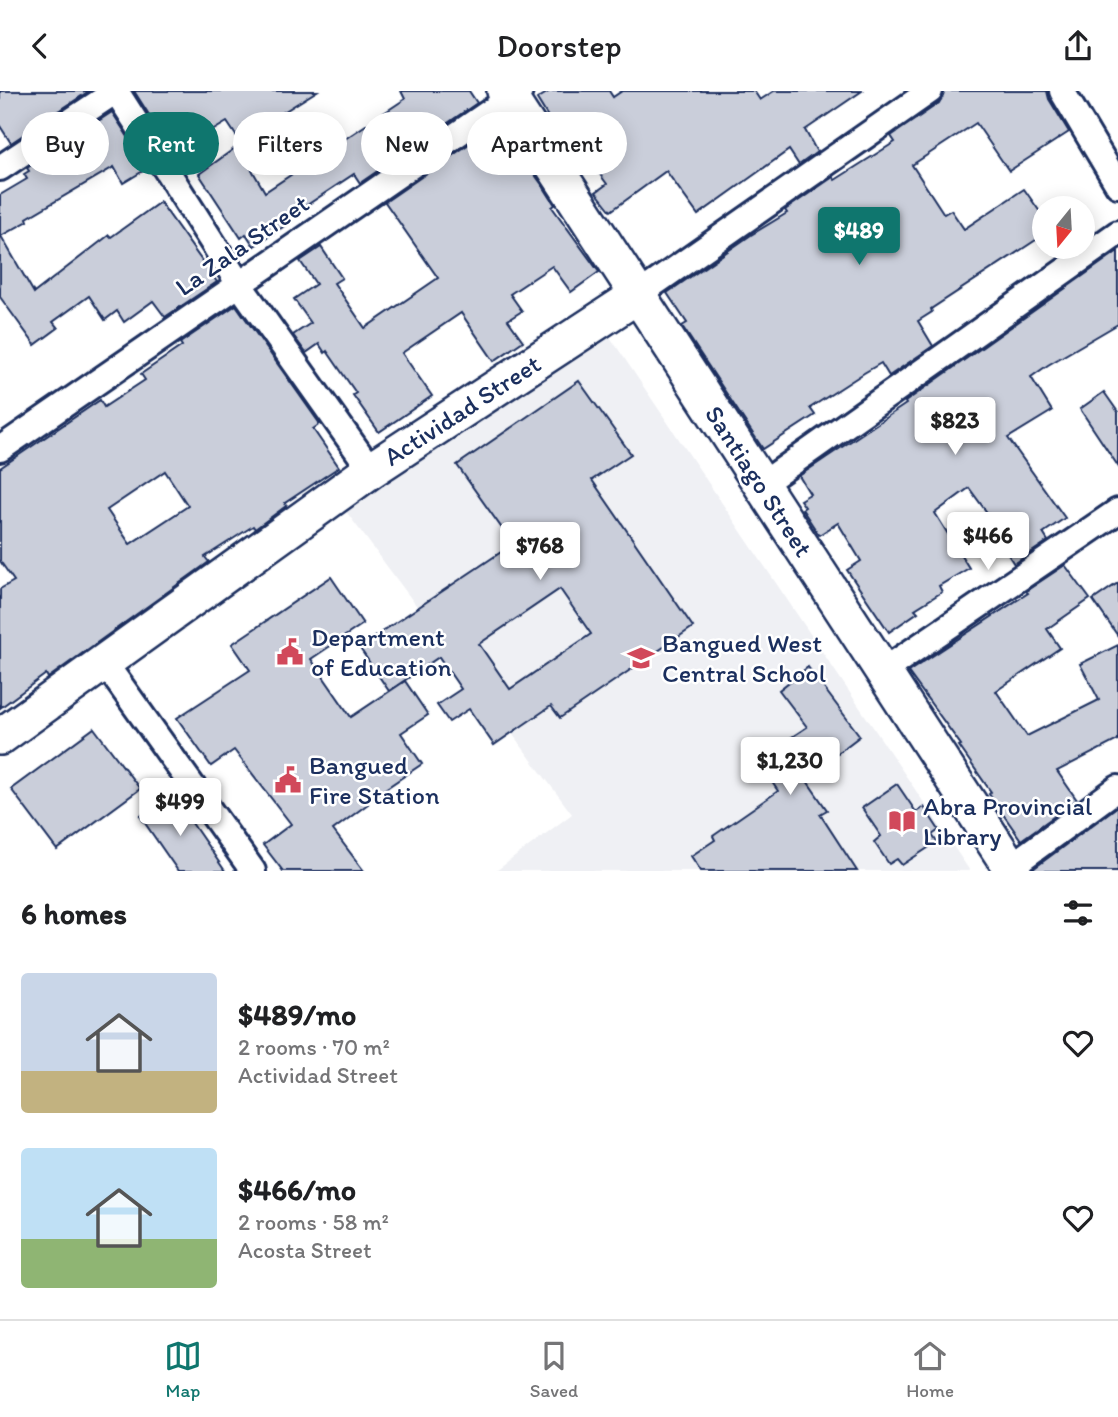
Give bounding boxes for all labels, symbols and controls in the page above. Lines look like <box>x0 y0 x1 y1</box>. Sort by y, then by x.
icon: back <box>21 27 59 65</box>
text: Doorstep <box>496 27 622 65</box>
icon: share <box>1059 27 1097 65</box>
chip: Buy <box>21 112 109 175</box>
chip: Rent <box>123 112 219 175</box>
chip: Filters <box>233 112 347 175</box>
chip: New <box>361 112 453 175</box>
chip: Apartment <box>467 112 627 175</box>
street label: La Zala Street <box>169 187 315 303</box>
north arrow <box>1032 196 1096 259</box>
map controls <box>1032 196 1095 259</box>
pin: $489 <box>818 207 900 267</box>
text: $489 <box>834 216 884 244</box>
street label: Actividad Street <box>378 347 547 473</box>
pin: $823 <box>914 397 996 457</box>
street label: Santiago Street <box>698 399 820 563</box>
text: $823 <box>931 406 979 434</box>
pin: $466 <box>947 512 1029 572</box>
text: $466 <box>963 521 1013 549</box>
pin: $768 <box>499 523 581 582</box>
text: $768 <box>516 531 564 559</box>
place label: Department of Education <box>311 621 452 683</box>
place label: Bangued West Central School <box>662 627 826 689</box>
public building icon: Department of Education <box>275 637 305 667</box>
school or university icon: Bangued West Central School <box>626 643 656 673</box>
pin: $1,230 <box>733 737 847 797</box>
text: $1,230 <box>757 746 823 774</box>
place label: Bangued Fire Station <box>309 749 440 811</box>
public building icon: Bangued Fire Station <box>273 765 303 795</box>
pin: $499 <box>139 779 221 838</box>
text: $499 <box>155 787 205 815</box>
place label: Abra Provincial Library <box>923 790 1092 852</box>
library icon: Abra Provincial Library <box>887 806 917 836</box>
icon: filters <box>1059 894 1097 932</box>
text: 6 homes <box>21 895 127 932</box>
text: $489/mo <box>238 996 356 1033</box>
icon: home <box>77 1001 161 1085</box>
icon: heart <box>1059 1024 1097 1062</box>
text: 2 rooms · 70 m² <box>238 1033 390 1061</box>
text: Actividad Street <box>238 1061 398 1089</box>
text: $466/mo <box>238 1171 356 1208</box>
icon: home <box>77 1176 161 1260</box>
icon: heart <box>1059 1199 1097 1237</box>
text: 2 rooms · 58 m² <box>238 1208 389 1236</box>
text: Acosta Street <box>238 1236 372 1264</box>
tab: Map <box>164 1337 202 1402</box>
tab: Saved <box>530 1337 578 1402</box>
tab: Home <box>906 1337 954 1402</box>

